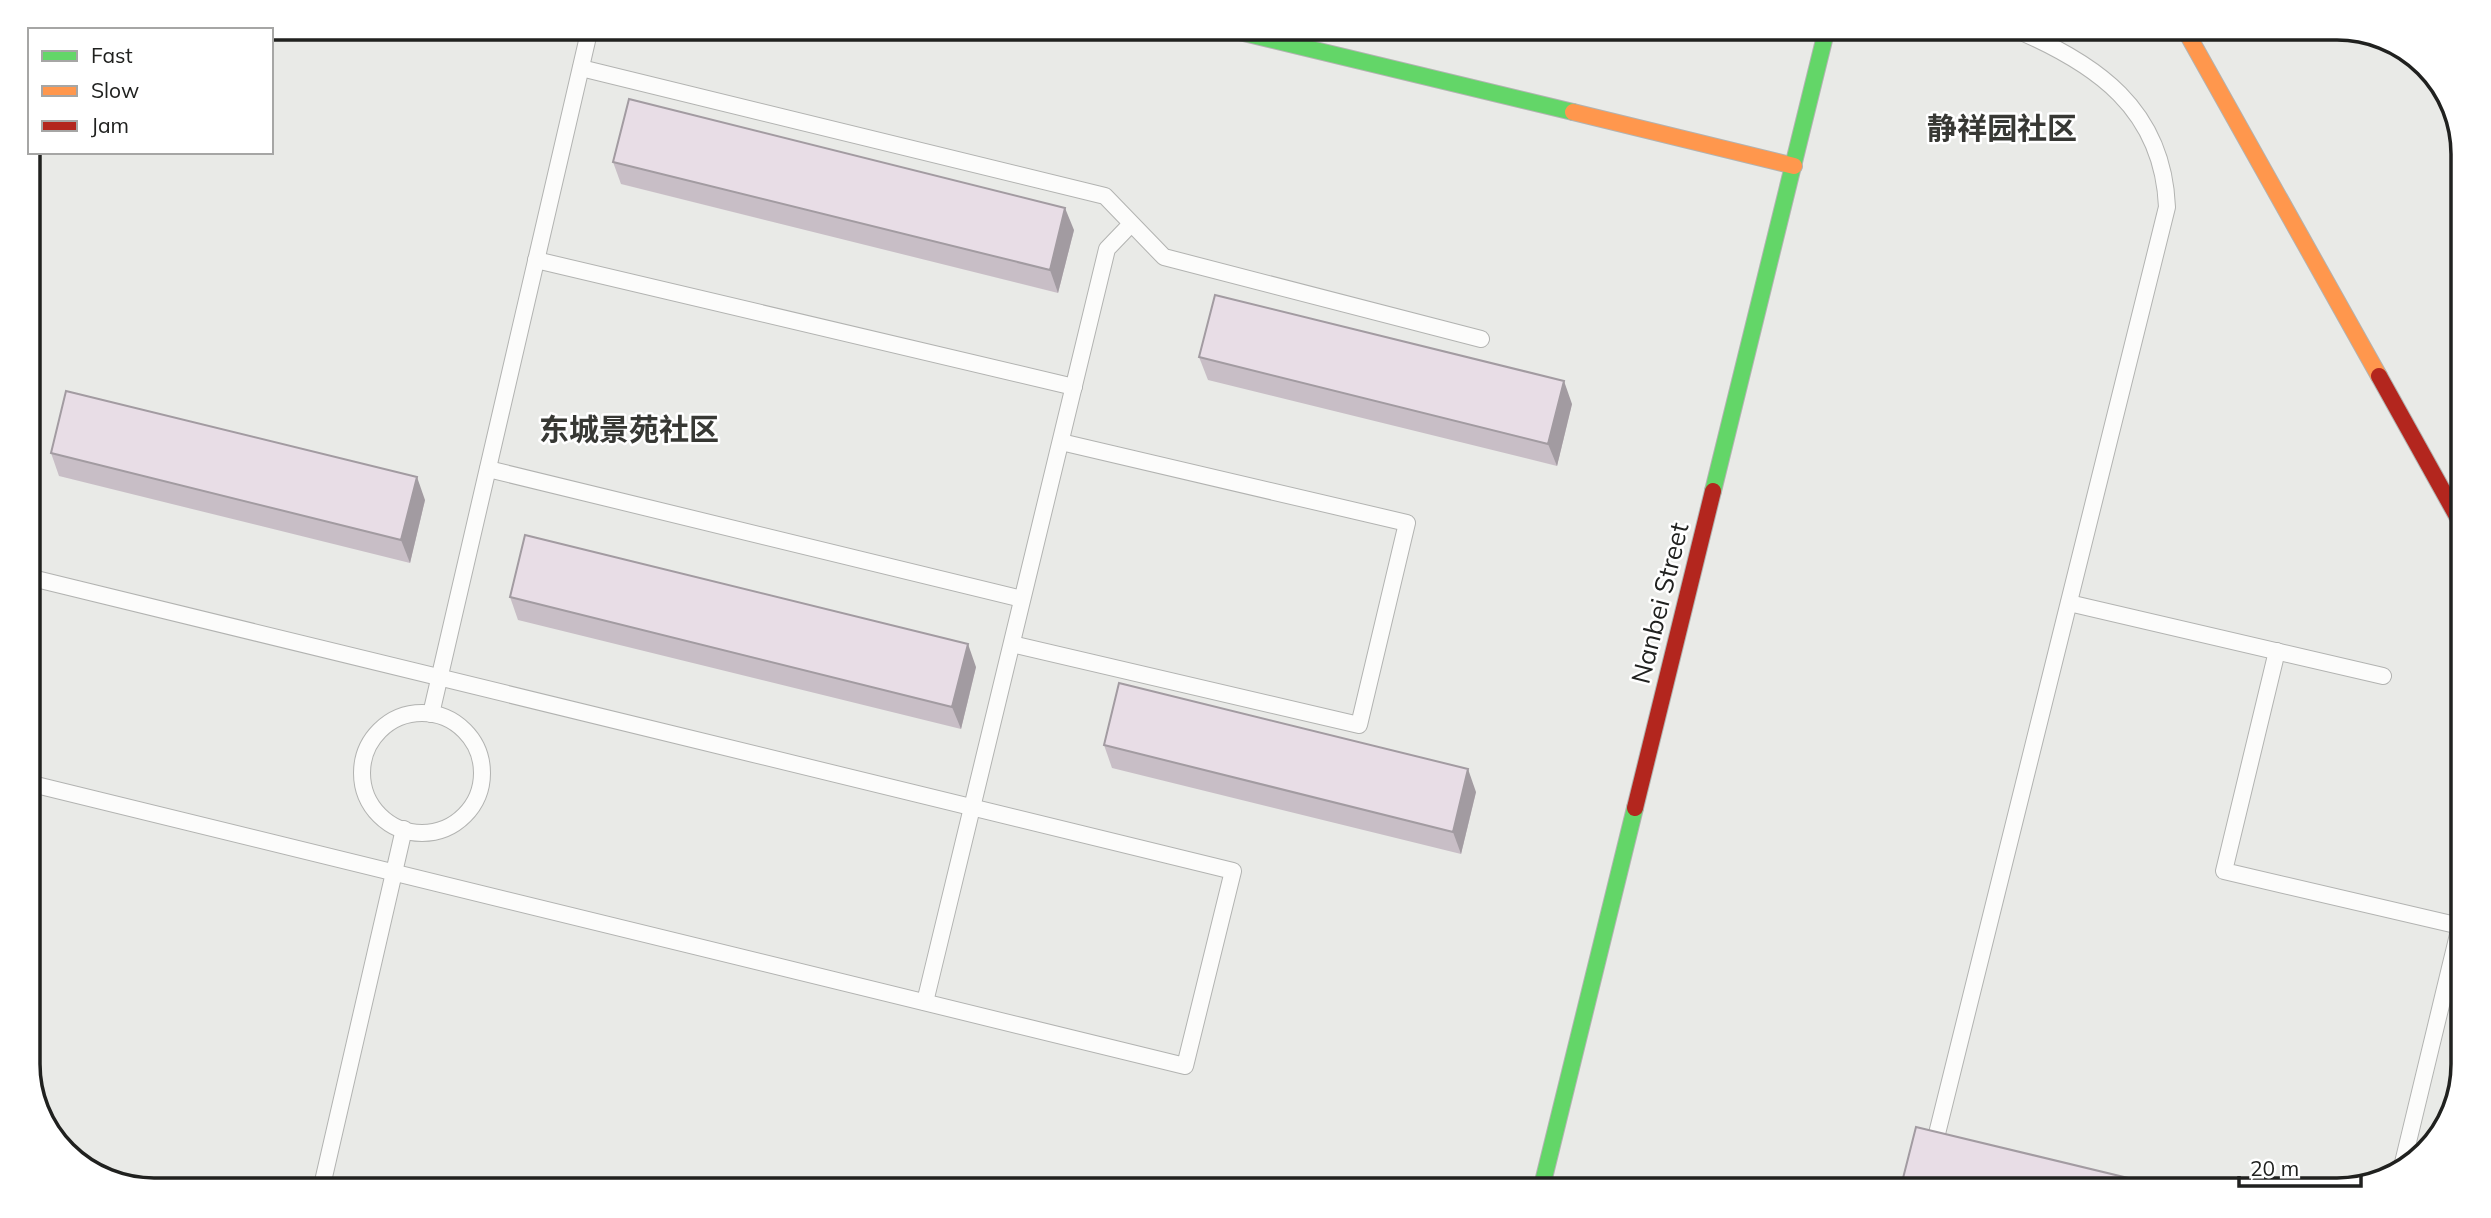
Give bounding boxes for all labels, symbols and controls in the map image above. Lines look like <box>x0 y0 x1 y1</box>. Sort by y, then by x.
legend <box>28 28 273 154</box>
text: Fast <box>91 42 133 68</box>
text: Slow <box>91 77 139 103</box>
district label: 静祥园社区 <box>1927 109 2077 147</box>
text: Jam <box>91 112 129 138</box>
district label: 东城景苑社区 <box>539 410 719 448</box>
street label: Nanbei Street <box>1624 519 1695 687</box>
scale bar <box>2239 1144 2362 1188</box>
text: 20 m <box>2250 1155 2299 1181</box>

